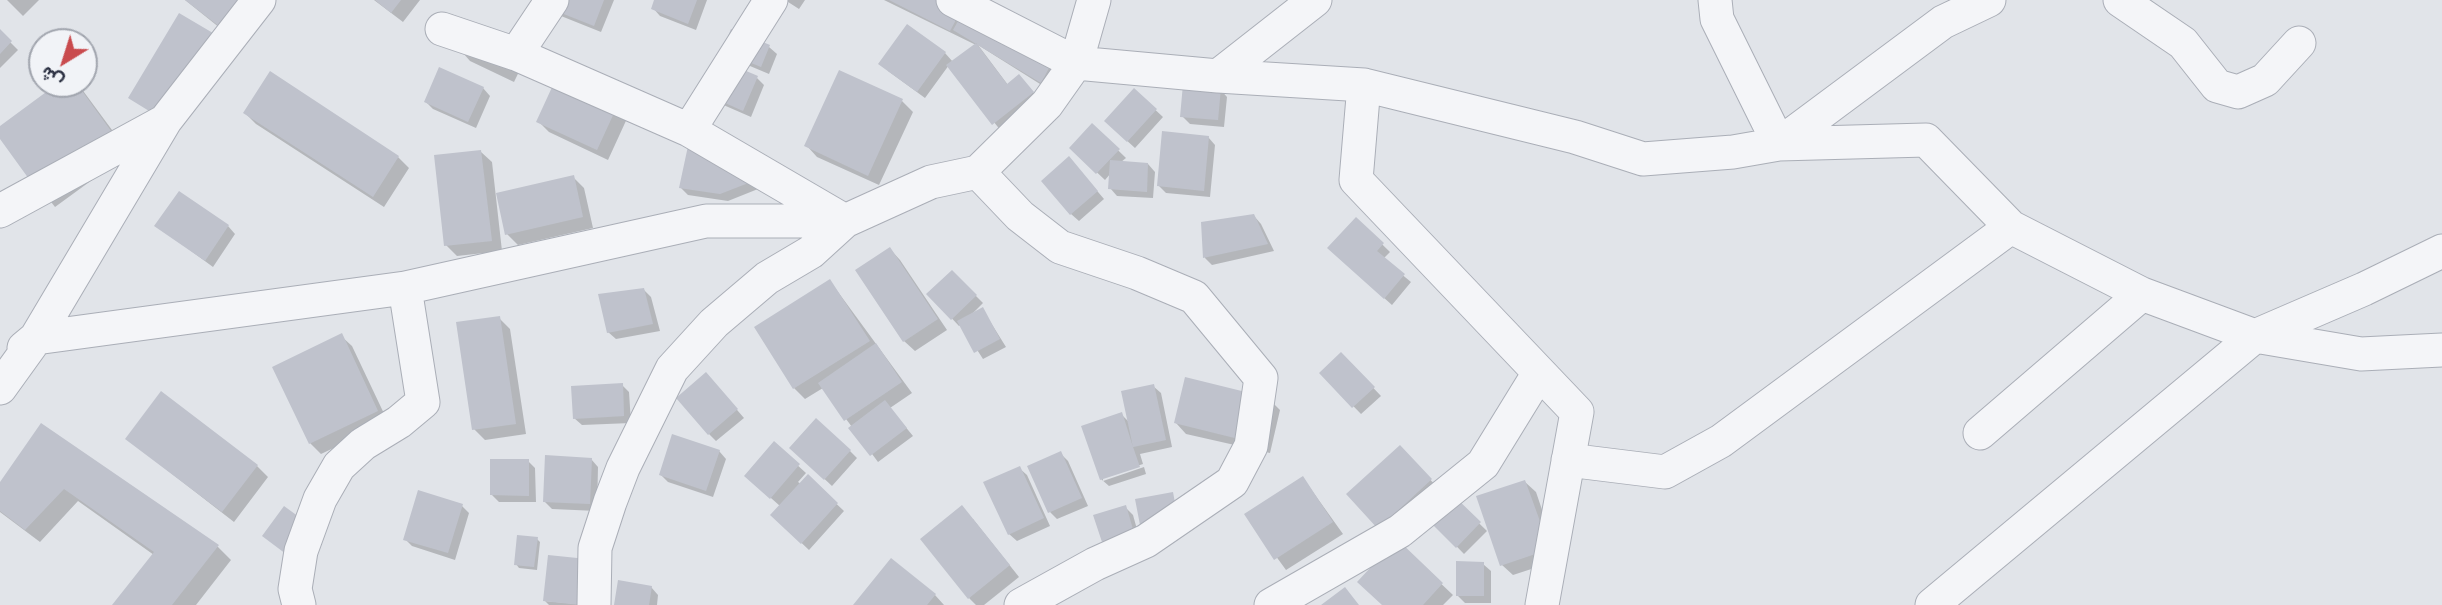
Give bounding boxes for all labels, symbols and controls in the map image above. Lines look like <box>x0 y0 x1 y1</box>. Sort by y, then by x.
north arrow <box>28 28 98 98</box>
text: ش <box>36 62 67 94</box>

